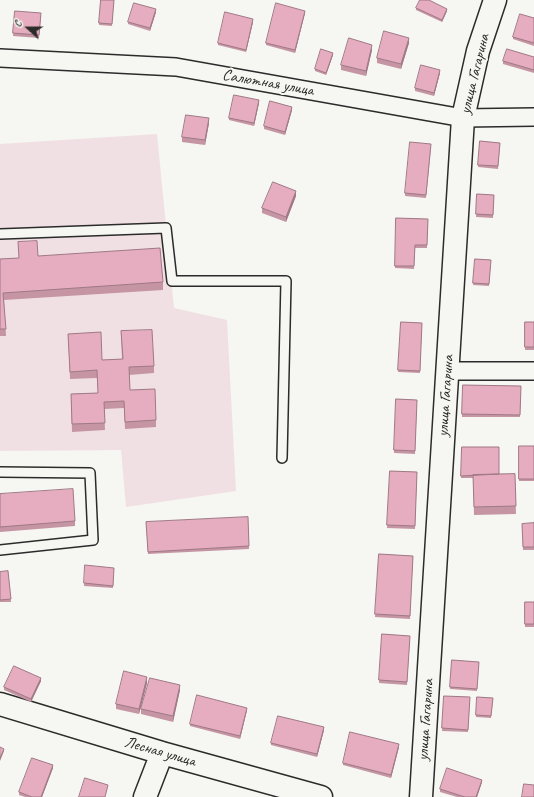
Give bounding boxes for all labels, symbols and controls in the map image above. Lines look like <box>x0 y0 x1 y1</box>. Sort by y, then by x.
north arrow <box>8 8 48 48</box>
text: С <box>9 19 24 29</box>
street label: улица Гагарина <box>456 32 494 116</box>
street label: Салютная улица <box>221 66 315 100</box>
street label: улица Гагарина <box>434 355 458 437</box>
street label: улица Гагарина <box>414 679 438 761</box>
street label: Лесная улица <box>122 733 198 771</box>

